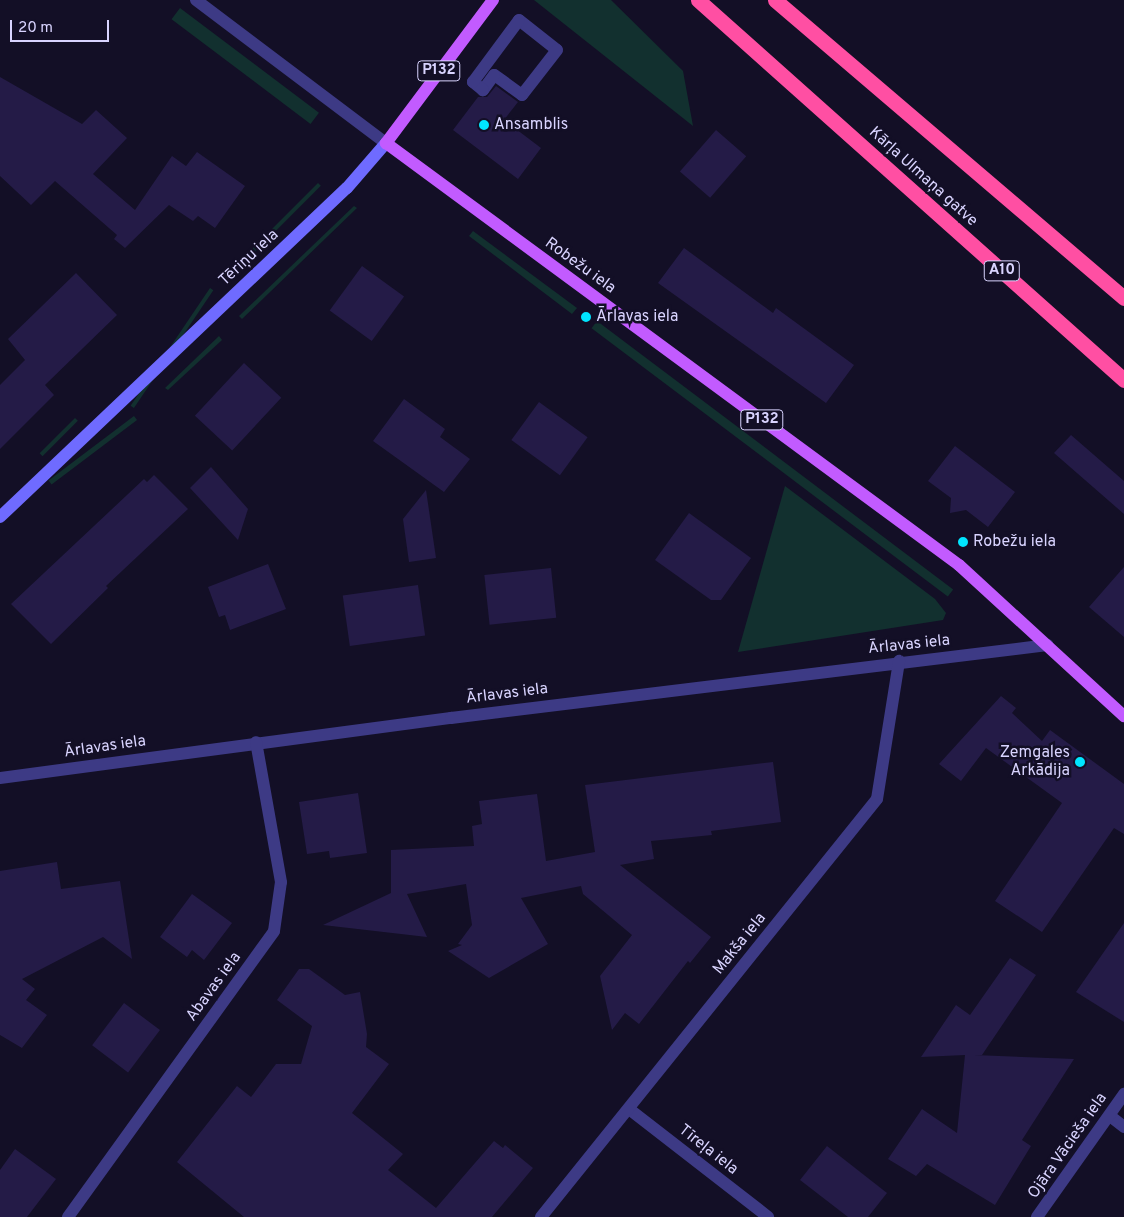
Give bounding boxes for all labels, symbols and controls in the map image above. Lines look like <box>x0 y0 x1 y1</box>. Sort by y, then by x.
scale bar <box>12 10 111 42</box>
text: 20 m <box>18 19 53 38</box>
road number: P132 <box>416 58 462 84</box>
place label: Ansamblis <box>494 115 568 135</box>
marker: Ansamblis <box>478 119 490 131</box>
street label: Kārļa Ulmaņa gatve <box>865 123 981 231</box>
street label: Tēriņu iela <box>215 226 283 290</box>
street label: Robežu iela <box>541 234 619 298</box>
road number: A10 <box>983 258 1021 284</box>
place label: Ārlavas iela <box>596 307 678 327</box>
marker: Ārlavas iela <box>580 311 592 323</box>
road number: P132 <box>740 408 784 432</box>
place label: Robežu iela <box>973 532 1056 552</box>
marker: Robežu iela <box>957 536 969 548</box>
street label: Ārlavas iela <box>867 631 951 659</box>
street label: Ārlavas iela <box>465 679 549 709</box>
street label: Ārlavas iela <box>63 732 147 762</box>
place label: Zemgales Arkādija <box>1000 743 1070 781</box>
marker: Zemgales Arkādija <box>1074 756 1086 768</box>
street label: Makša iela <box>709 909 771 979</box>
street label: Abavas iela <box>182 948 246 1026</box>
street label: Ojāra Vācieša iela <box>1024 1089 1112 1203</box>
street label: Tīreļa iela <box>674 1121 742 1179</box>

